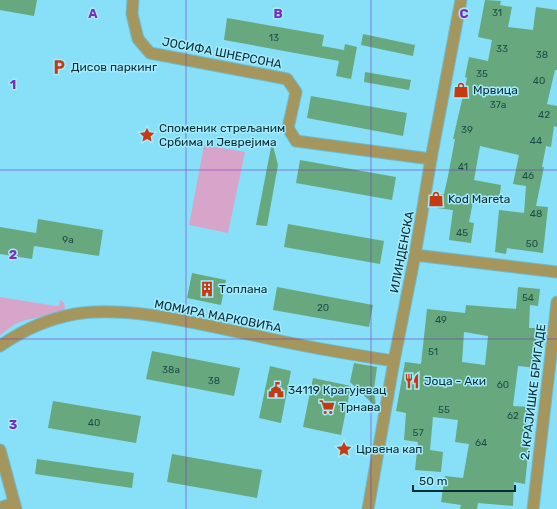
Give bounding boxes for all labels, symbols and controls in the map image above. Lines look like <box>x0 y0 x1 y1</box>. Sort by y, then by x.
text: A <box>88 6 98 21</box>
text: B <box>273 6 283 21</box>
text: C <box>459 6 469 21</box>
house number: 31 <box>492 7 502 19</box>
house number: 13 <box>269 32 279 44</box>
street label: ЈОСИФА ШНЕРСОНА <box>161 35 283 71</box>
house number: 33 <box>496 43 508 55</box>
house number: 38 <box>536 49 548 61</box>
parking icon: Дисов паркинг <box>50 58 68 76</box>
place label: Дисов паркинг <box>71 60 158 74</box>
house number: 35 <box>476 68 488 80</box>
house number: 40 <box>533 75 545 87</box>
text: 1 <box>10 77 16 92</box>
shop icon: Мрвица <box>452 81 470 99</box>
place label: Мрвица <box>473 83 518 97</box>
house number: 37a <box>490 99 506 111</box>
house number: 42 <box>538 109 550 121</box>
place label: Споменик стрељаним Србима и Јеврејима <box>159 121 285 149</box>
house number: 39 <box>461 124 473 136</box>
place icon: Споменик стрељаним Србима и Јеврејима <box>138 126 156 144</box>
house number: 44 <box>530 135 542 147</box>
house number: 41 <box>458 161 468 173</box>
house number: 46 <box>522 170 534 182</box>
shop icon: Kod Mareta <box>427 190 445 208</box>
place label: Kod Mareta <box>448 192 510 206</box>
house number: 48 <box>530 208 542 220</box>
street label: ИЛИНДЕНСКА <box>387 210 417 294</box>
house number: 45 <box>456 227 468 239</box>
house number: 9a <box>62 234 74 246</box>
house number: 50 <box>526 238 538 250</box>
text: 2 <box>9 247 17 262</box>
building icon: Топлана <box>198 280 216 298</box>
place label: Топлана <box>219 282 267 296</box>
house number: 54 <box>522 292 534 304</box>
street label: МОМИРА МАРКОВИЋА <box>153 297 283 335</box>
house number: 20 <box>317 302 329 314</box>
house number: 49 <box>435 314 447 326</box>
street label: 2. КРАЈИШКЕ БРИГАДЕ <box>518 323 548 461</box>
house number: 51 <box>428 346 438 358</box>
house number: 38a <box>162 364 180 376</box>
restaurant icon: Јоца - Аки <box>403 372 421 390</box>
place label: Јоца - Аки <box>424 374 486 388</box>
house number: 38 <box>208 375 220 387</box>
house number: 60 <box>497 379 509 391</box>
public building icon: 34119 Крагујевац <box>267 381 285 399</box>
place label: 34119 Крагујевац <box>288 383 387 397</box>
supermarket icon: Трнава <box>318 398 336 416</box>
place label: Трнава <box>339 400 380 414</box>
house number: 55 <box>438 404 450 416</box>
house number: 62 <box>507 410 519 422</box>
text: 3 <box>9 417 18 432</box>
house number: 40 <box>88 417 100 429</box>
house number: 57 <box>412 427 424 439</box>
house number: 64 <box>475 437 487 449</box>
place icon: Црвена кап <box>335 440 353 458</box>
place label: Црвена кап <box>356 442 422 456</box>
scale bar <box>413 467 515 493</box>
text: 50 m <box>419 474 447 488</box>

